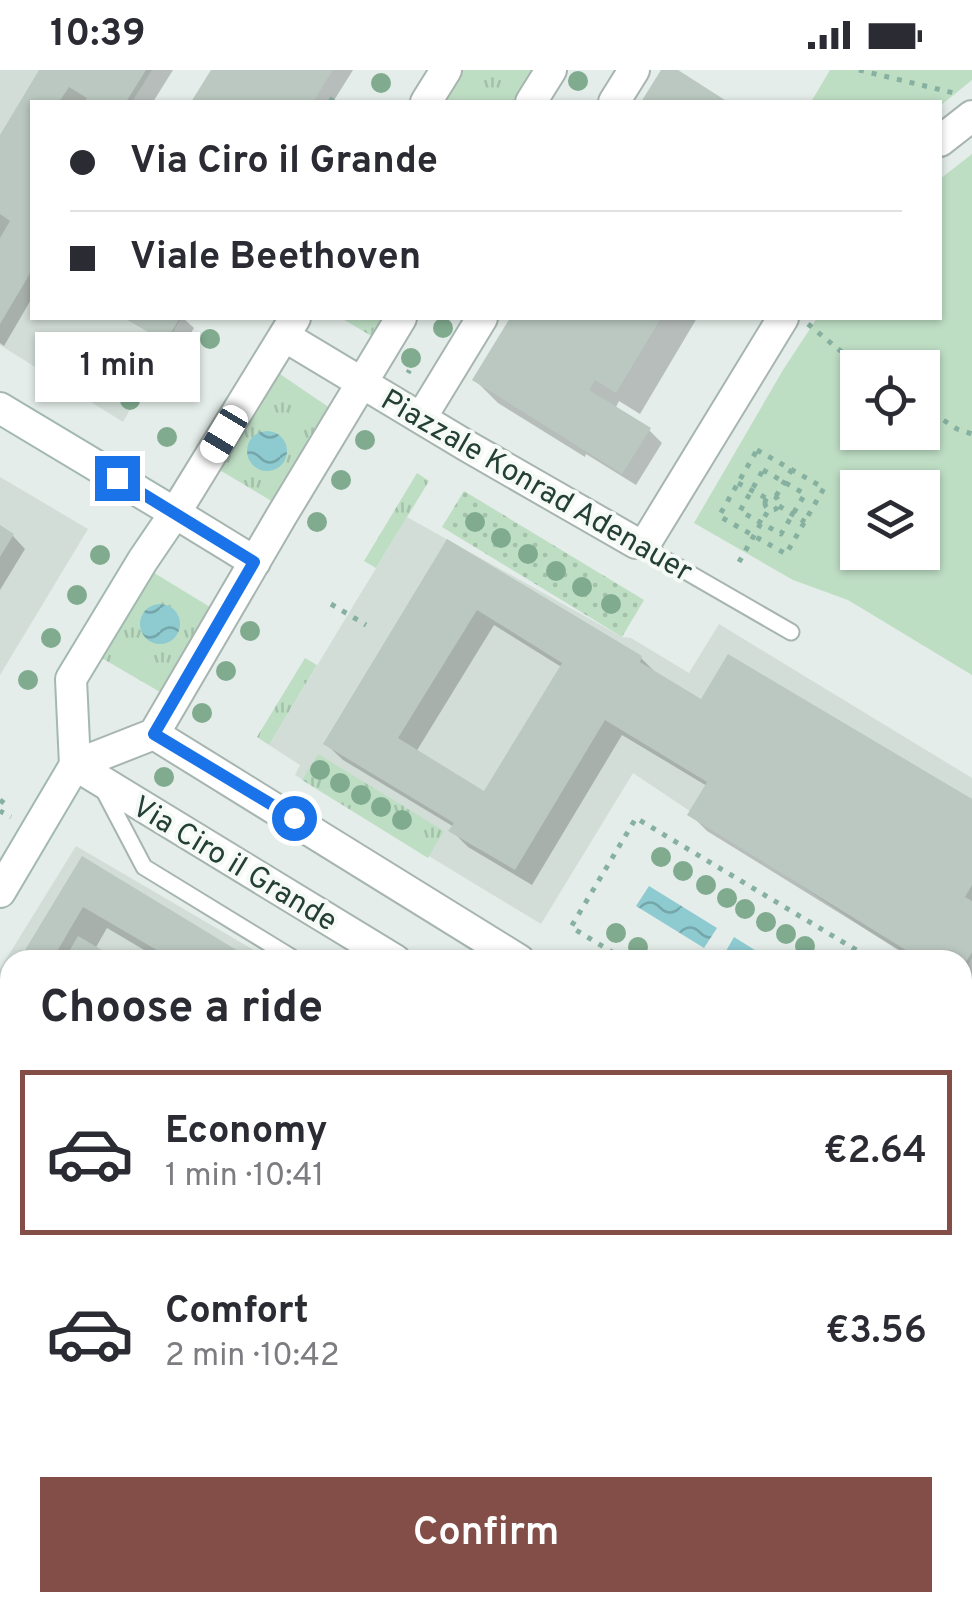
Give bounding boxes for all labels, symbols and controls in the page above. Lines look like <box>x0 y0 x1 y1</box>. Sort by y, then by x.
text: 10:39 <box>50 11 146 60</box>
text: Via Ciro il Grande <box>130 138 438 187</box>
text: Viale Beethoven <box>130 234 421 283</box>
callout: 1 min <box>34 333 200 403</box>
text: 1 min <box>80 347 155 387</box>
map controls <box>840 350 940 570</box>
button: locate <box>840 350 940 450</box>
street label: Piazzale Konrad Adenauer <box>373 383 698 592</box>
car <box>196 401 252 467</box>
route end <box>95 456 140 501</box>
button: layers <box>840 470 940 570</box>
street label: Via Ciro il Grande <box>125 789 343 941</box>
route start <box>272 796 317 841</box>
text: Choose a ride <box>40 981 323 1038</box>
icon: car <box>45 1108 135 1198</box>
text: Economy <box>165 1108 327 1157</box>
text: €2.64 <box>824 1128 927 1177</box>
text: 1 min · 10:41 <box>165 1157 324 1197</box>
icon: car <box>45 1288 135 1378</box>
text: Comfort <box>165 1288 309 1337</box>
text: €3.56 <box>825 1308 927 1357</box>
text: 2 min · 10:42 <box>165 1337 340 1377</box>
button: Confirm <box>40 1477 932 1592</box>

